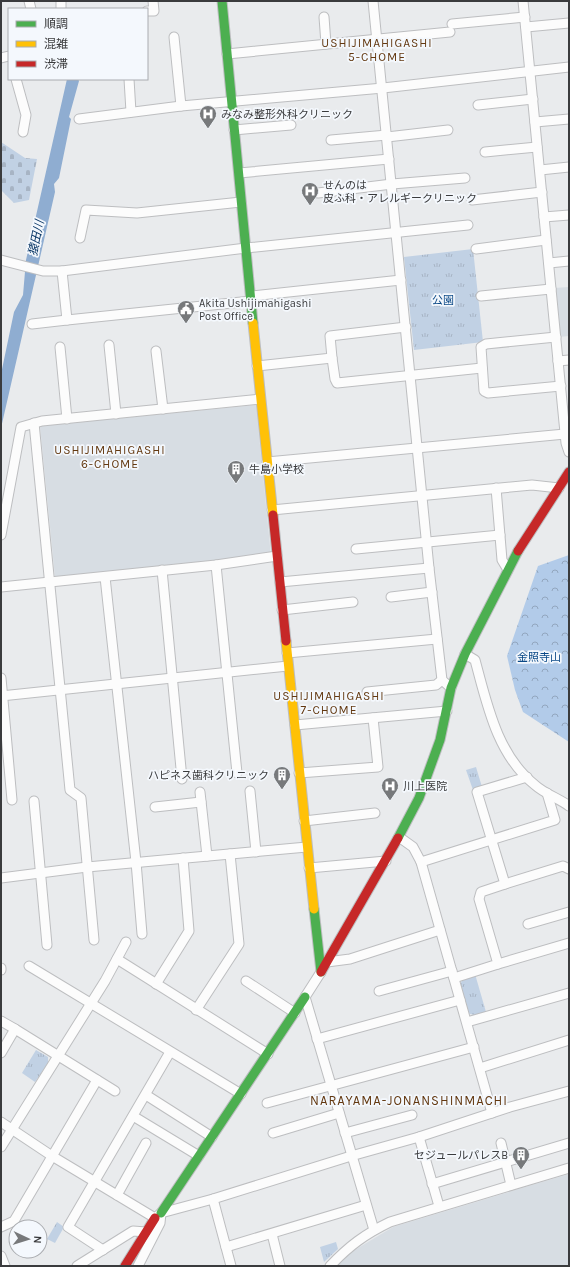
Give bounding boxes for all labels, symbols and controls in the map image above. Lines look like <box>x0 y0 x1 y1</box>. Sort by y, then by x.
legend <box>8 8 148 80</box>
text: 順調 <box>44 17 68 31</box>
district label: USHIJIMAHIGASHI 5-CHOME <box>321 36 433 64</box>
text: 混雑 <box>44 37 68 51</box>
text: 渋滞 <box>44 57 68 71</box>
hospital icon: みなみ整形外科クリニック <box>198 104 218 129</box>
place label: みなみ整形外科クリニック <box>221 108 353 121</box>
place label: せんのは 皮ふ科・アレルギークリニック <box>323 179 477 205</box>
hospital icon: せんのは 皮ふ科・アレルギークリニック <box>300 181 320 206</box>
water label: 猿田川 <box>25 217 47 257</box>
park label: 公園 <box>432 294 454 307</box>
place label: Akita Ushijimahigashi Post Office <box>199 297 311 323</box>
public building icon: Akita Ushijimahigashi Post Office <box>176 299 196 324</box>
district label: USHIJIMAHIGASHI 6-CHOME <box>54 443 166 471</box>
building icon: 牛島小学校 <box>226 459 246 484</box>
place label: 牛島小学校 <box>249 463 304 476</box>
park label: 金照寺山 <box>517 651 561 664</box>
district label: USHIJIMAHIGASHI 7-CHOME <box>273 689 385 717</box>
building icon: ハピネス歯科クリニック <box>272 765 292 790</box>
place label: ハピネス歯科クリニック <box>148 769 269 782</box>
hospital icon: 川上医院 <box>380 776 400 801</box>
place label: 川上医院 <box>403 780 447 793</box>
district label: NARAYAMA-JONANSHINMACHI <box>310 1093 508 1108</box>
building icon: セジュールパレスB <box>511 1145 531 1170</box>
place label: セジュールパレスB <box>414 1149 508 1162</box>
north arrow <box>8 1219 48 1259</box>
text: N <box>31 1235 44 1244</box>

